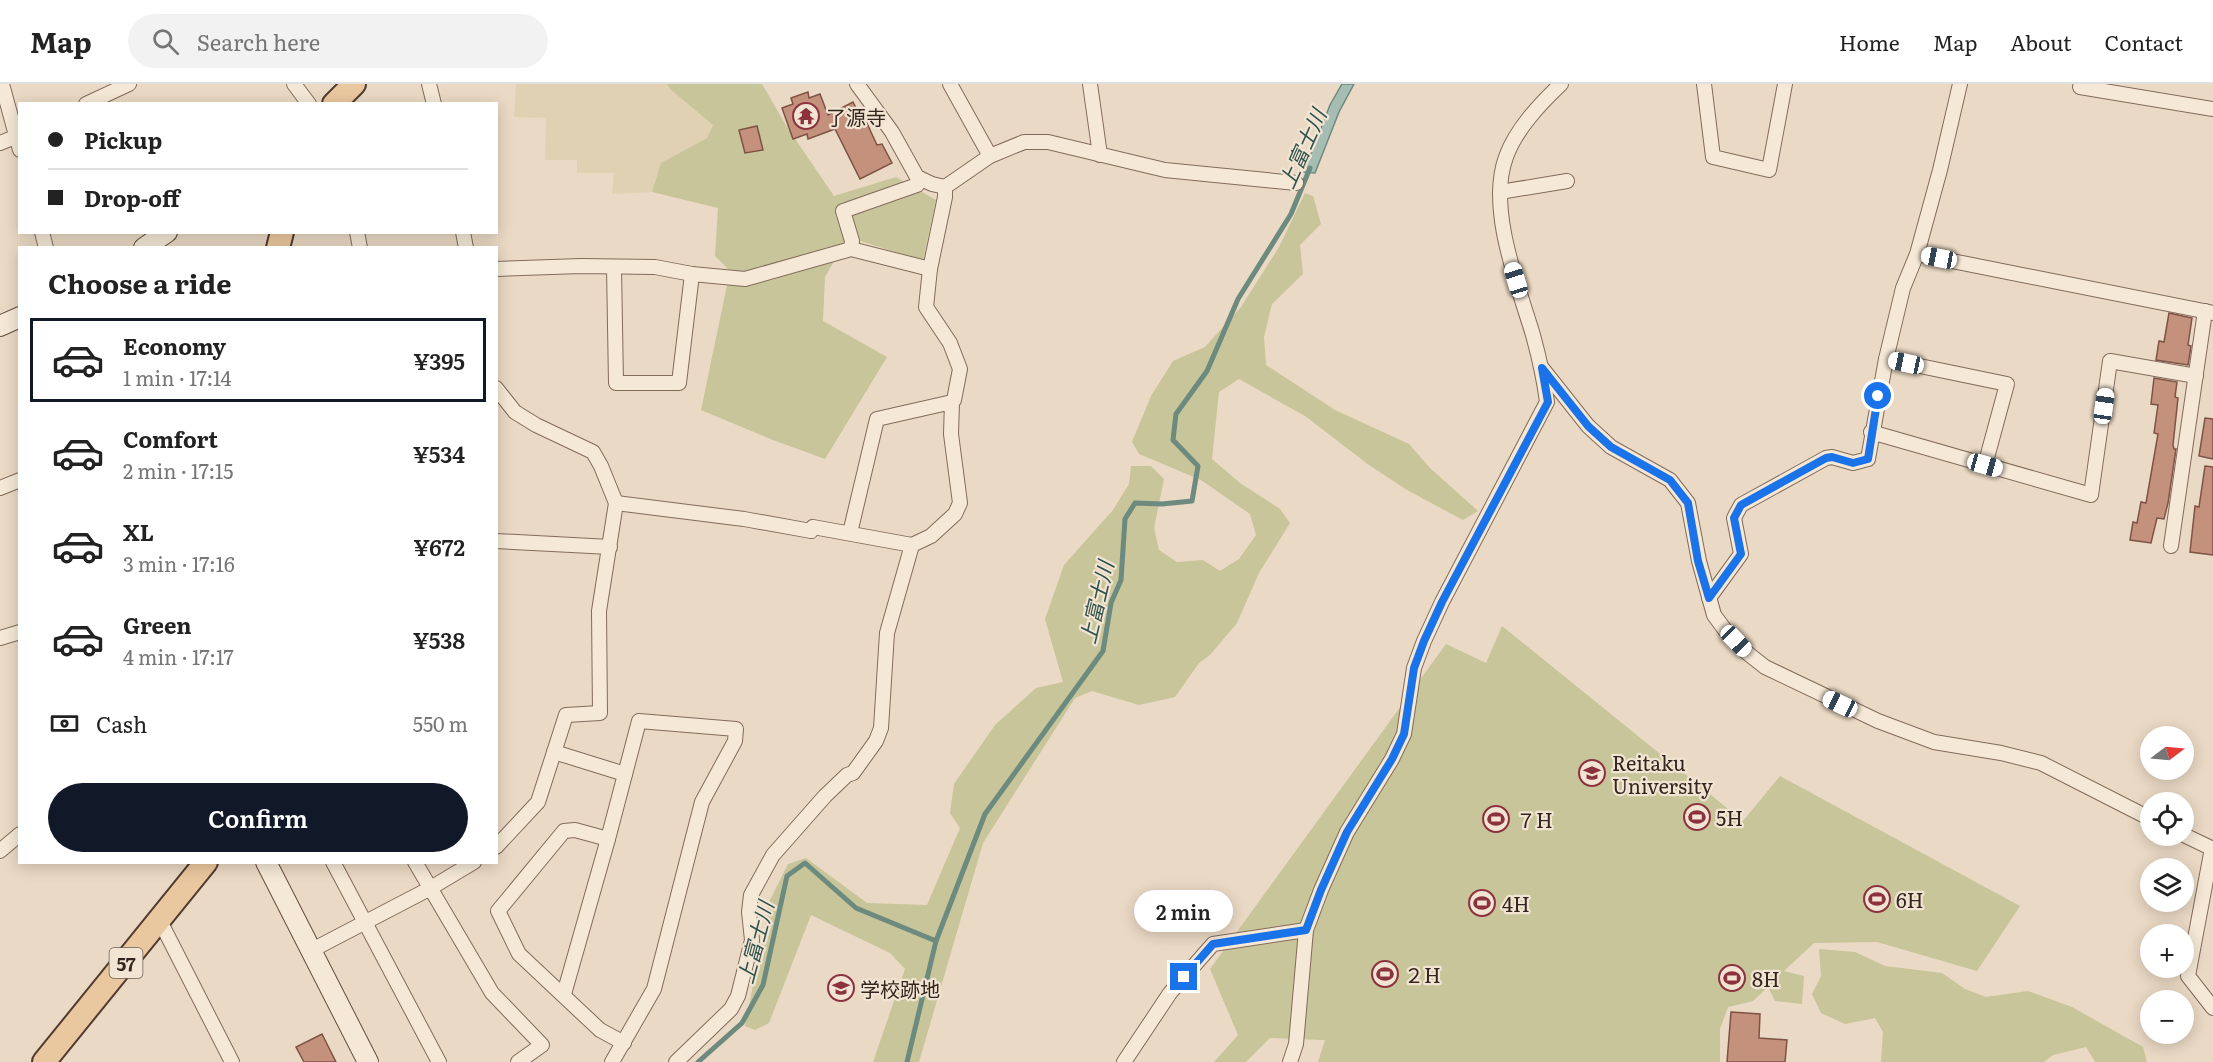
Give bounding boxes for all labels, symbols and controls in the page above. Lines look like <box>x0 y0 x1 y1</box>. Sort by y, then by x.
search box <box>128 14 548 68</box>
text: Map <box>30 20 92 62</box>
icon: search <box>149 25 182 58</box>
text: Search here <box>197 25 320 58</box>
text: Home <box>1839 26 1900 57</box>
text: Map <box>1933 26 1977 57</box>
text: About <box>2010 26 2072 57</box>
text: Contact <box>2105 26 2183 57</box>
temple icon: 了源寺 <box>791 101 821 131</box>
place label: 了源寺 <box>826 101 886 131</box>
water label: 上富士川 <box>1270 101 1333 193</box>
text: Pickup <box>84 123 162 156</box>
text: Drop-off <box>84 181 180 214</box>
car <box>1920 246 1958 270</box>
car <box>1502 260 1530 300</box>
text: Choose a ride <box>48 262 231 302</box>
text: Economy <box>123 329 226 362</box>
icon: car <box>51 333 105 387</box>
text: ¥395 <box>413 344 465 377</box>
car <box>1887 350 1925 376</box>
text: 1 min · 17:14 <box>123 362 231 392</box>
route start <box>1864 382 1891 409</box>
car <box>2093 387 2115 425</box>
text: Comfort <box>123 422 218 455</box>
icon: car <box>51 426 105 480</box>
text: ¥534 <box>413 437 465 470</box>
car <box>1965 451 2005 479</box>
text: 2 min · 17:15 <box>123 455 233 485</box>
text: XL <box>123 515 154 548</box>
icon: car <box>51 519 105 573</box>
text: ¥672 <box>413 530 465 563</box>
text: 3 min · 17:16 <box>123 548 235 578</box>
water label: 上富士川 <box>1070 556 1120 646</box>
text: Green <box>123 608 192 641</box>
icon: car <box>51 612 105 666</box>
car <box>1717 622 1755 660</box>
text: ¥538 <box>413 623 465 656</box>
text: 4 min · 17:17 <box>123 641 234 671</box>
car <box>1820 688 1860 720</box>
icon: cash <box>48 707 81 740</box>
text: Cash <box>96 707 147 740</box>
text: 550 m <box>413 708 468 738</box>
north arrow <box>2140 726 2194 780</box>
map controls <box>2140 726 2194 1044</box>
place label: Reitaku University <box>1612 747 1713 800</box>
school or university icon: Reitaku University <box>1577 758 1607 788</box>
button: Confirm <box>48 783 468 852</box>
button: locate <box>2140 792 2194 846</box>
sports icon: 5H <box>1682 802 1712 832</box>
place label: 5H <box>1716 802 1743 832</box>
sports icon: ７H <box>1481 804 1511 834</box>
place label: ７H <box>1516 804 1553 834</box>
button: layers <box>2140 858 2194 912</box>
sports icon: 6H <box>1862 884 1892 914</box>
place label: 6H <box>1896 884 1924 914</box>
sports icon: 4H <box>1467 888 1497 918</box>
place label: 4H <box>1502 888 1530 918</box>
callout: 2 min <box>1134 890 1234 932</box>
water label: 上富士川 <box>728 895 780 987</box>
text: 2 min <box>1156 896 1211 926</box>
button: + <box>2140 924 2194 978</box>
road number: 57 <box>110 948 142 978</box>
sports icon: ２H <box>1370 959 1400 989</box>
place label: ２H <box>1404 959 1441 989</box>
route end <box>1170 963 1197 990</box>
sports icon: 8H <box>1717 963 1747 993</box>
place label: 8H <box>1752 963 1780 993</box>
school or university icon: 学校跡地 <box>826 973 856 1003</box>
place label: 学校跡地 <box>860 973 940 1003</box>
button: − <box>2140 990 2194 1044</box>

